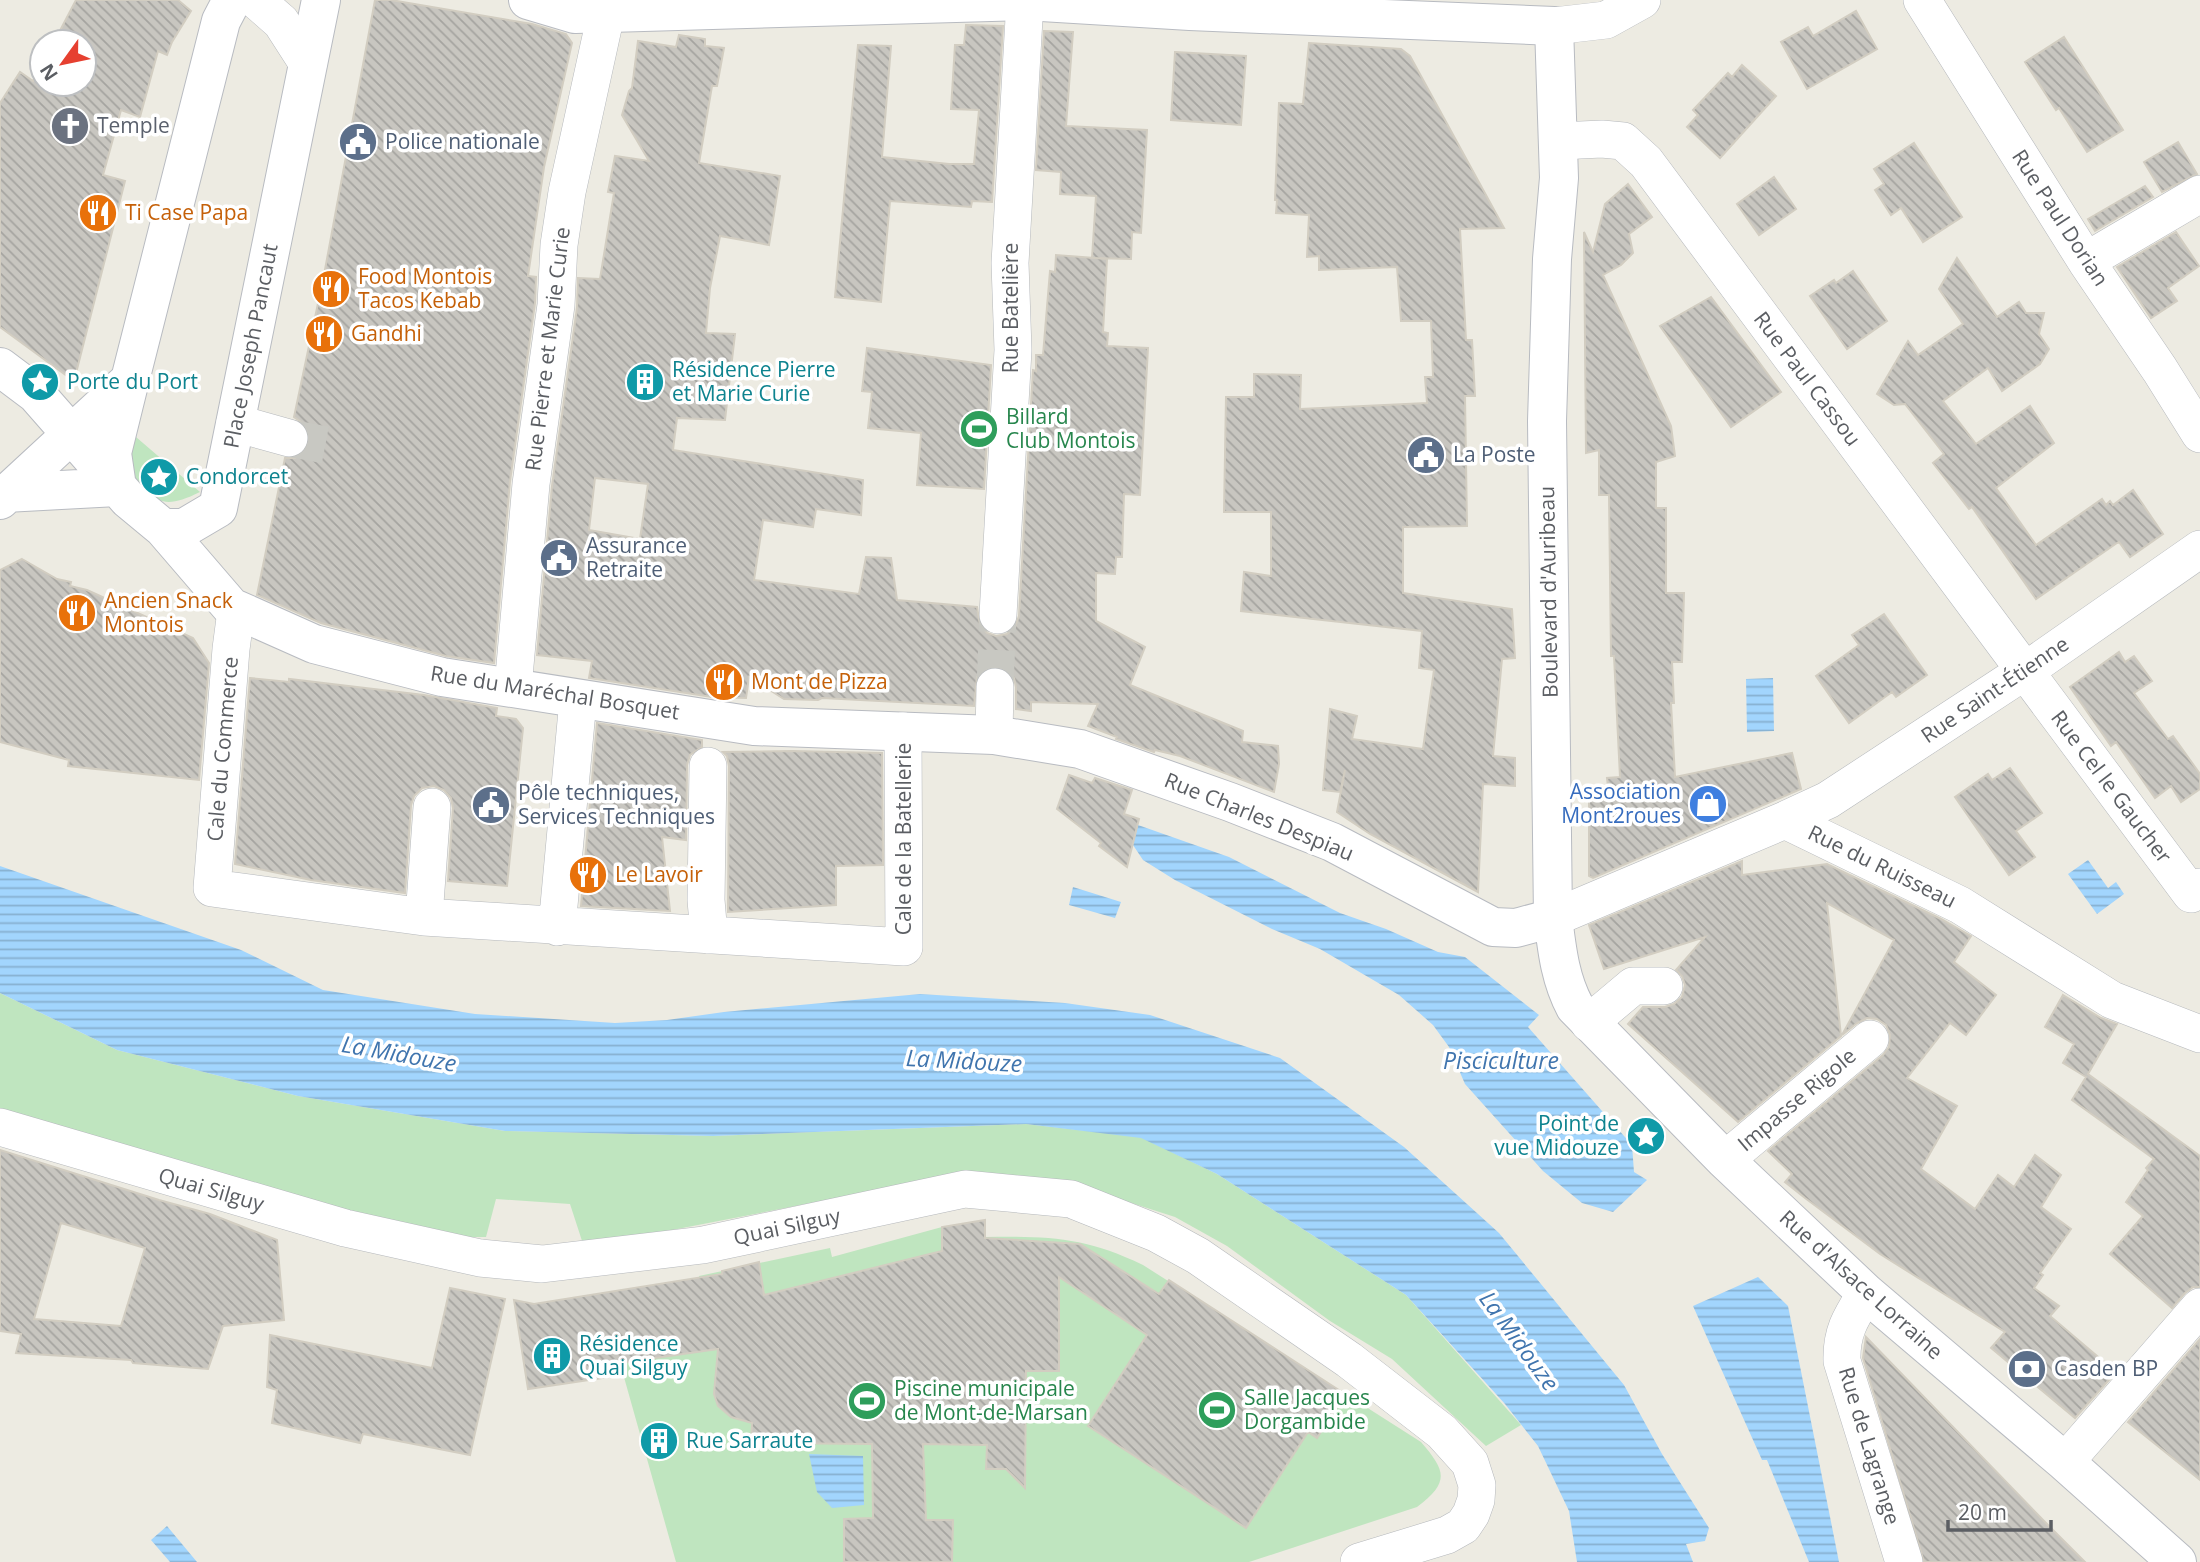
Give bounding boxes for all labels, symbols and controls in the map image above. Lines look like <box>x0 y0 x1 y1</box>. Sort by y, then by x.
north arrow <box>28 28 98 98</box>
text: N <box>34 59 64 86</box>
church icon: Temple <box>49 105 91 147</box>
place label: Temple <box>97 111 170 139</box>
public building icon: Police nationale <box>337 121 379 163</box>
place label: Police nationale <box>385 127 540 155</box>
street label: Rue Paul Dorian <box>2006 144 2115 291</box>
restaurant icon: Ti Case Papa <box>77 192 119 234</box>
place label: Ti Case Papa <box>125 198 248 226</box>
street label: Rue Pierre et Marie Curie <box>518 225 576 472</box>
street label: Place Joseph Pancaut <box>216 241 284 450</box>
street label: Rue Batelière <box>996 243 1024 373</box>
place label: Food Montois Tacos Kebab <box>358 262 492 314</box>
restaurant icon: Food Montois Tacos Kebab <box>310 268 352 310</box>
street label: Rue Paul Cassou <box>1748 306 1868 451</box>
restaurant icon: Gandhi <box>303 313 345 355</box>
place label: Gandhi <box>351 319 422 347</box>
place label: Résidence Pierre et Marie Curie <box>672 355 836 407</box>
place icon: Porte du Port <box>19 361 61 403</box>
building icon: Résidence Pierre et Marie Curie <box>624 361 666 403</box>
place label: Porte du Port <box>67 367 198 395</box>
place label: Billard Club Montois <box>1006 402 1136 454</box>
sports icon: Billard Club Montois <box>958 408 1000 450</box>
public building icon: La Poste <box>1405 434 1447 476</box>
place label: La Poste <box>1453 440 1536 468</box>
place icon: Condorcet <box>138 456 180 498</box>
place label: Condorcet <box>186 462 288 490</box>
street label: Boulevard d'Auribeau <box>1532 486 1564 698</box>
place label: Assurance Retraite <box>586 531 687 583</box>
public building icon: Assurance Retraite <box>538 537 580 579</box>
place label: Ancien Snack Montois <box>104 586 233 638</box>
restaurant icon: Ancien Snack Montois <box>56 592 98 634</box>
street label: Rue Saint-Étienne <box>1915 629 2074 749</box>
street label: Cale du Commerce <box>200 655 244 843</box>
street label: Rue du Maréchal Bosquet <box>429 658 682 726</box>
restaurant icon: Mont de Pizza <box>703 661 745 703</box>
place label: Mont de Pizza <box>751 667 888 695</box>
street label: Rue Cel le Gaucher <box>2045 704 2179 869</box>
street label: Cale de la Batellerie <box>889 743 917 935</box>
street label: Rue Charles Despiau <box>1161 765 1358 867</box>
place label: Association Mont2roues <box>1561 777 1681 829</box>
place label: Pôle techniques, Services Techniques <box>518 778 715 830</box>
shop icon: Association Mont2roues <box>1687 783 1729 825</box>
public building icon: Pôle techniques, Services Techniques <box>470 784 512 826</box>
street label: Rue du Ruisseau <box>1804 818 1961 914</box>
restaurant icon: Le Lavoir <box>567 854 609 896</box>
place label: Le Lavoir <box>615 860 703 888</box>
water label: La Midouze <box>339 1027 459 1079</box>
water label: La Midouze <box>905 1041 1023 1079</box>
street label: Impasse Rigole <box>1731 1041 1861 1157</box>
water label: Pisciculture <box>1443 1044 1559 1076</box>
place label: Point de vue Midouze <box>1494 1109 1619 1161</box>
place icon: Point de vue Midouze <box>1625 1115 1667 1157</box>
street label: Quai Silguy <box>155 1161 268 1218</box>
street label: Quai Silguy <box>731 1201 843 1251</box>
street label: Rue d'Alsace Lorraine <box>1774 1203 1949 1365</box>
water label: La Midouze <box>1473 1284 1567 1397</box>
place label: Résidence Quai Silguy <box>579 1329 688 1381</box>
building icon: Résidence Quai Silguy <box>531 1335 573 1377</box>
bank icon: Casden BP <box>2006 1348 2048 1390</box>
place label: Casden BP <box>2054 1354 2158 1382</box>
street label: Rue de Lagrange <box>1833 1363 1907 1528</box>
place label: Piscine municipale de Mont-de-Marsan <box>894 1374 1088 1426</box>
sports icon: Piscine municipale de Mont-de-Marsan <box>846 1380 888 1422</box>
place label: Salle Jacques Dorgambide <box>1244 1383 1370 1435</box>
sports icon: Salle Jacques Dorgambide <box>1196 1389 1238 1431</box>
building icon: Rue Sarraute <box>638 1420 680 1462</box>
place label: Rue Sarraute <box>686 1426 813 1454</box>
scale bar <box>1948 1488 2051 1532</box>
text: 20 m <box>1958 1498 2007 1526</box>

